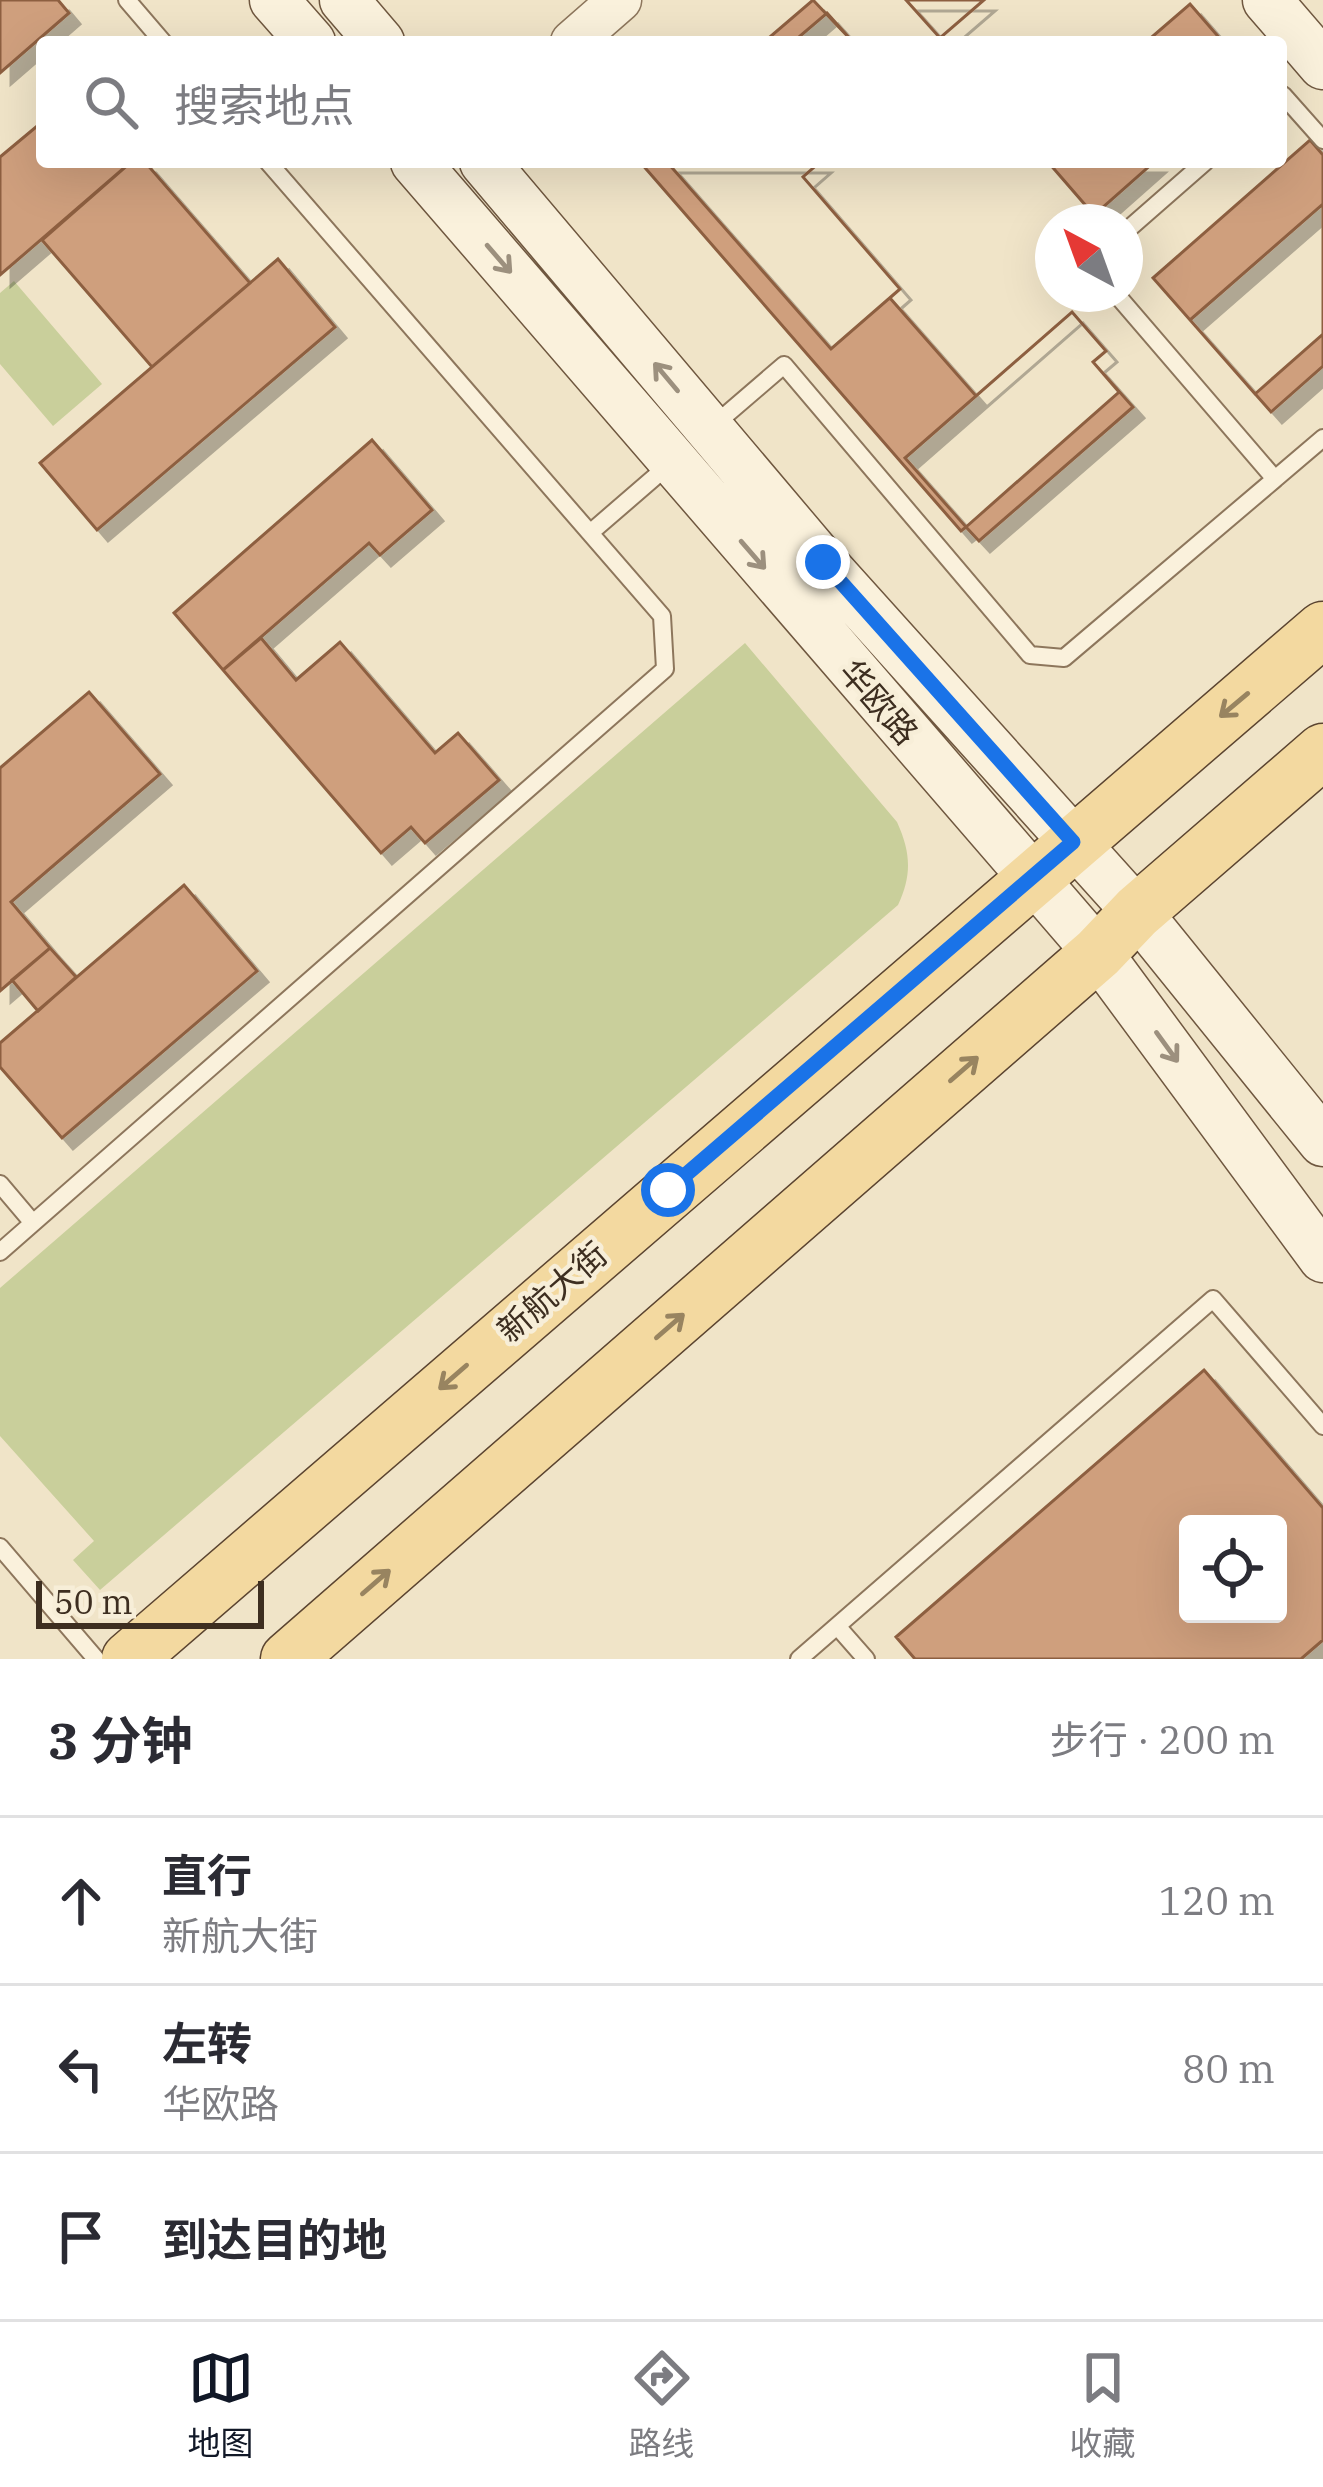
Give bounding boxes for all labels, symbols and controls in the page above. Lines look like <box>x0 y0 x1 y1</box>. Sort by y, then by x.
search box <box>36 36 1287 168</box>
icon: search <box>78 69 144 135</box>
text: 搜索地点 <box>174 76 354 134</box>
north arrow <box>1035 204 1143 312</box>
one-way arrow <box>485 243 512 274</box>
one-way arrow <box>652 362 680 393</box>
route end <box>796 535 850 589</box>
one-way arrow <box>739 539 766 570</box>
street label: 华欧路 <box>831 650 928 753</box>
one-way arrow <box>1219 691 1250 719</box>
one-way arrow <box>1154 1030 1180 1063</box>
one-way arrow <box>948 1056 979 1084</box>
route start <box>641 1163 695 1217</box>
street label: 新航大街 <box>488 1232 616 1351</box>
one-way arrow <box>654 1313 685 1340</box>
one-way arrow <box>438 1363 469 1390</box>
map controls <box>1179 1515 1287 1623</box>
button: locate <box>1179 1515 1287 1623</box>
one-way arrow <box>361 1569 391 1596</box>
scale bar <box>36 1575 264 1628</box>
text: 50 m <box>54 1580 133 1623</box>
text: 3 分钟 <box>48 1707 192 1773</box>
text: 步行 · 200 m <box>1050 1714 1275 1765</box>
text: 直行 <box>162 1846 252 1904</box>
icon: ahead <box>48 1868 114 1934</box>
text: 120 m <box>1159 1875 1275 1926</box>
text: 新航大街 <box>162 1910 318 1961</box>
text: 左转 <box>162 2014 252 2072</box>
icon: left <box>48 2036 114 2102</box>
text: 80 m <box>1182 2043 1275 2094</box>
text: 华欧路 <box>162 2078 279 2129</box>
icon: arrive <box>48 2204 114 2270</box>
text: 到达目的地 <box>162 2210 387 2268</box>
tab: 地图 <box>188 2345 254 2465</box>
tab: 路线 <box>629 2345 695 2465</box>
tab: 收藏 <box>1070 2345 1136 2465</box>

